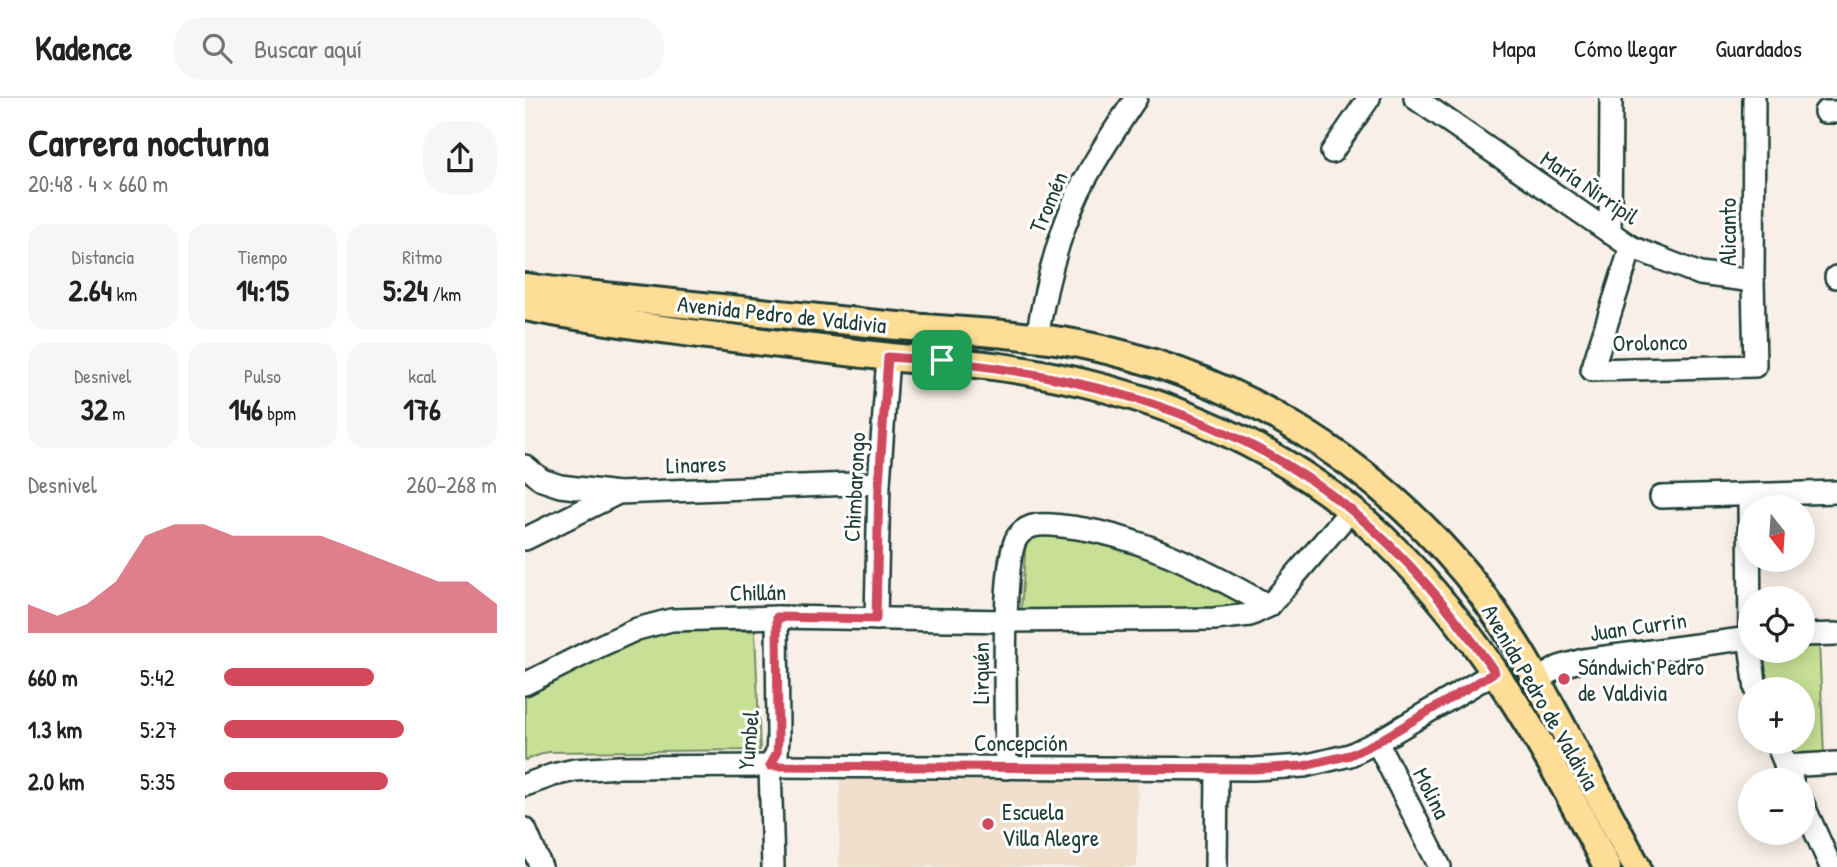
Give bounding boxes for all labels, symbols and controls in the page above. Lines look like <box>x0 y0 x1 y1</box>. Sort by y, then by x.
search box <box>174 17 664 80</box>
text: Kadence <box>35 26 132 70</box>
icon: search <box>198 29 236 67</box>
text: Buscar aquí <box>254 31 362 66</box>
text: Mapa <box>1492 32 1536 64</box>
text: Cómo llegar <box>1574 32 1677 64</box>
text: Guardados <box>1715 32 1802 64</box>
text: Carrera nocturna <box>28 116 269 168</box>
button: share <box>423 121 497 195</box>
street label: María Ñirripil <box>1535 143 1646 232</box>
street label: Tromén <box>1021 166 1075 238</box>
text: 20:48 · 4 × 660 m <box>28 168 168 199</box>
street label: Alicanto <box>1712 198 1743 266</box>
text: Distancia <box>72 244 134 270</box>
text: Tiempo <box>238 244 287 270</box>
text: Ritmo <box>402 244 442 270</box>
text: 2.64 <box>68 270 112 310</box>
text: 14:15 <box>236 270 289 310</box>
text: 5:24 <box>383 270 428 310</box>
text: km <box>112 281 137 307</box>
text: /km <box>428 281 461 307</box>
street label: Avenida Pedro de Valdivia <box>676 288 888 340</box>
street label: Orolonco <box>1612 326 1688 358</box>
pin <box>912 330 972 390</box>
icon: arrive <box>923 341 961 379</box>
text: Desnivel <box>74 363 131 389</box>
text: Pulso <box>244 363 281 389</box>
text: kcal <box>408 363 436 389</box>
text: 32 <box>80 389 108 429</box>
text: 146 <box>229 389 263 429</box>
text: 176 <box>403 389 441 429</box>
text: m <box>108 400 125 426</box>
text: bpm <box>263 400 296 426</box>
street label: Chimbarongo <box>836 431 872 543</box>
street label: Linares <box>665 447 727 481</box>
text: Desnivel <box>28 469 97 500</box>
text: 260–268 m <box>406 469 497 500</box>
north arrow <box>1738 495 1815 572</box>
map controls <box>1738 495 1815 845</box>
street label: Chillán <box>729 576 787 608</box>
button: locate <box>1738 586 1815 663</box>
street label: Avenida Pedro de Valdivia <box>1475 598 1607 796</box>
street label: Juan Currin <box>1588 604 1688 648</box>
street label: Lirquén <box>965 642 996 704</box>
place label: Sándwich Pedro de Valdivia <box>1578 651 1704 708</box>
text: 660 m <box>28 662 78 693</box>
text: 5:42 <box>140 662 174 693</box>
marker: Sándwich Pedro de Valdivia <box>1556 671 1572 687</box>
button: + <box>1738 677 1815 754</box>
street label: Yumbel <box>730 708 766 771</box>
text: 1.3 km <box>28 714 82 745</box>
text: 5:27 <box>140 714 177 745</box>
street label: Concepción <box>974 727 1068 758</box>
street label: Molina <box>1406 762 1458 824</box>
text: 2.0 km <box>28 766 84 797</box>
text: 5:35 <box>140 766 175 797</box>
button: − <box>1738 768 1815 845</box>
place label: Escuela Villa Alegre <box>1002 796 1099 853</box>
marker: Escuela Villa Alegre <box>980 816 996 832</box>

